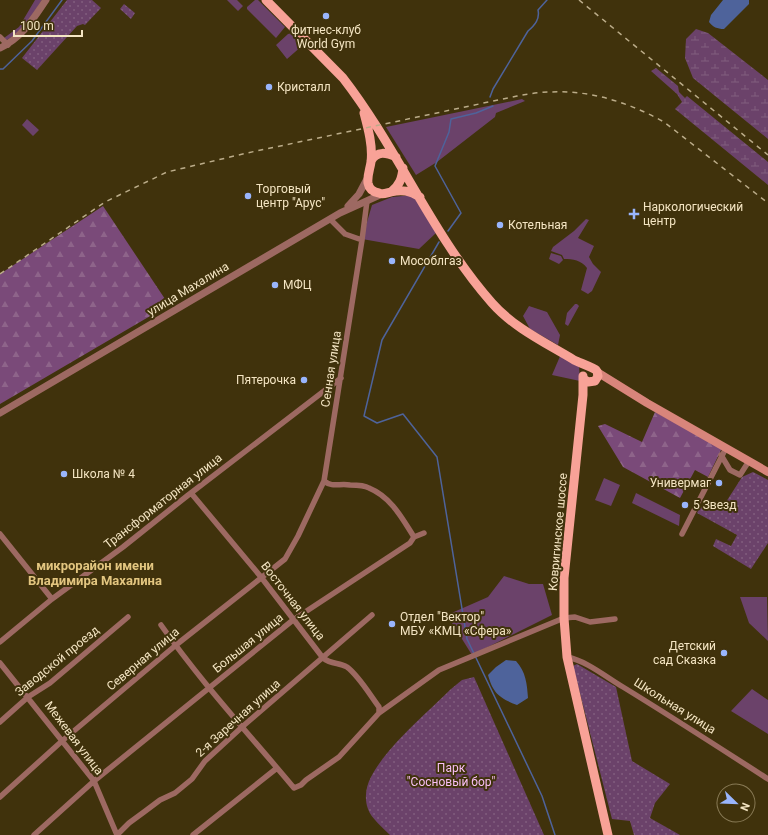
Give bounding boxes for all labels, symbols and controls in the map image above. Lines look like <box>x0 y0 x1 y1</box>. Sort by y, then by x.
marker: фитнес-клуб World Gym <box>321 11 331 21</box>
scale bar <box>14 12 82 38</box>
text: 100 m <box>20 19 54 33</box>
place label: фитнес-клуб World Gym <box>291 23 361 51</box>
place label: Кристалл <box>277 80 331 94</box>
marker: Кристалл <box>264 82 274 92</box>
place label: Торговый центр "Арус" <box>256 182 325 210</box>
marker: Торговый центр "Арус" <box>243 191 253 201</box>
place label: Наркологический центр <box>643 200 743 228</box>
marker: Наркологический центр <box>628 208 640 220</box>
place label: Котельная <box>508 218 567 232</box>
marker: Котельная <box>495 220 505 230</box>
place label: Мособлгаз <box>400 254 462 268</box>
marker: Мособлгаз <box>387 256 397 266</box>
street label: улица Махалина <box>145 259 231 319</box>
place label: МФЦ <box>283 278 312 292</box>
marker: МФЦ <box>270 280 280 290</box>
street label: Сенная улица <box>318 330 344 408</box>
place label: Пятерочка <box>236 373 296 387</box>
marker: Пятерочка <box>299 375 309 385</box>
street label: Трансформаторная улица <box>101 451 225 551</box>
place label: Школа № 4 <box>72 467 135 481</box>
marker: Школа № 4 <box>59 469 69 479</box>
street label: Ковригинское шоссе <box>546 473 570 591</box>
place label: Универмаг <box>650 476 711 490</box>
marker: Универмаг <box>714 478 724 488</box>
place label: 5 Звезд <box>693 498 736 512</box>
marker: 5 Звезд <box>680 500 690 510</box>
district label: микрорайон имени Владимира Махалина <box>28 558 162 588</box>
street label: Восточная улица <box>258 559 328 643</box>
street label: Большая улица <box>210 610 286 676</box>
place label: Отдел "Вектор" МБУ «КМЦ «Сфера» <box>400 610 512 638</box>
marker: Отдел "Вектор" МБУ «КМЦ «Сфера» <box>387 619 397 629</box>
street label: Заводской проезд <box>12 623 102 699</box>
street label: Северная улица <box>104 625 182 693</box>
place label: Детский сад Сказка <box>653 639 716 667</box>
marker: Детский сад Сказка <box>719 648 729 658</box>
street label: Школьная улица <box>632 675 718 737</box>
street label: 2-я Заречная улица <box>193 676 283 760</box>
street label: Межевая улица <box>42 699 106 777</box>
park label: Парк "Сосновый бор" <box>407 761 495 789</box>
north arrow <box>716 783 756 823</box>
text: N <box>737 801 752 813</box>

